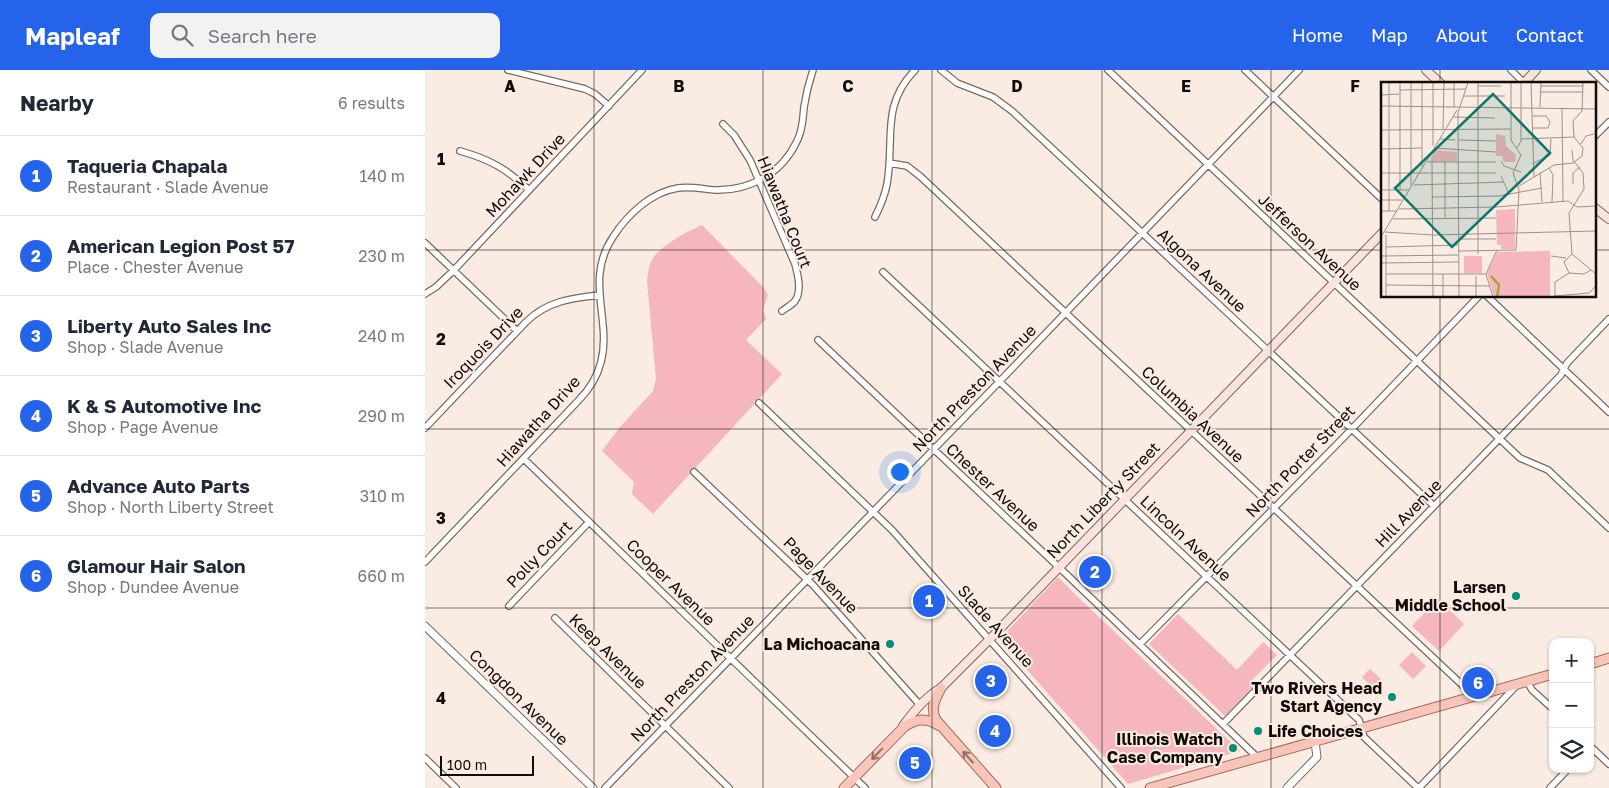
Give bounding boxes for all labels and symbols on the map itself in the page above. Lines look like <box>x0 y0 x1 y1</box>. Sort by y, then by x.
text: A <box>504 76 516 96</box>
text: B <box>673 76 685 96</box>
text: C <box>842 76 854 96</box>
text: D <box>1011 76 1023 96</box>
text: E <box>1181 76 1191 96</box>
text: F <box>1350 76 1360 96</box>
inset map <box>1381 82 1597 298</box>
street label: Mohawk Drive <box>481 129 569 221</box>
text: 1 <box>437 149 445 169</box>
street label: Hiawatha Court <box>753 153 817 271</box>
street label: Jefferson Avenue <box>1254 189 1366 295</box>
street label: Algona Avenue <box>1153 224 1251 316</box>
street label: Iroquois Drive <box>439 302 527 392</box>
street label: North Preston Avenue <box>908 320 1040 456</box>
text: 2 <box>436 329 446 349</box>
street label: Columbia Avenue <box>1138 361 1248 467</box>
street label: Hiawatha Drive <box>492 371 584 471</box>
street label: North Porter Street <box>1241 401 1359 521</box>
street label: North Liberty Street <box>1042 437 1164 563</box>
street label: Chester Avenue <box>942 438 1044 536</box>
your location <box>887 459 913 485</box>
street label: Hill Avenue <box>1371 475 1445 551</box>
street label: Lincoln Avenue <box>1136 491 1236 585</box>
text: 3 <box>436 508 446 528</box>
street label: Polly Court <box>502 516 576 592</box>
street label: Page Avenue <box>779 532 863 618</box>
street label: Cooper Avenue <box>622 535 720 629</box>
pin: 2 <box>1079 553 1111 591</box>
place label: Larsen Middle School <box>1395 577 1507 615</box>
street label: Slade Avenue <box>954 581 1038 671</box>
pin: 1 <box>913 582 945 620</box>
marker: Larsen Middle School <box>1510 590 1522 602</box>
street label: Keep Avenue <box>565 609 651 693</box>
street label: North Preston Avenue <box>626 610 758 746</box>
place label: La Michoacana <box>764 634 880 654</box>
marker: La Michoacana <box>884 638 896 650</box>
street label: Congdon Avenue <box>465 645 573 749</box>
pin: 3 <box>975 662 1007 700</box>
pin: 6 <box>1462 664 1494 702</box>
place label: Two Rivers Head Start Agency <box>1251 678 1382 716</box>
text: 4 <box>436 688 446 708</box>
marker: Two Rivers Head Start Agency <box>1386 691 1398 703</box>
pin: 4 <box>979 712 1011 750</box>
place label: Life Choices <box>1268 721 1363 741</box>
marker: Life Choices <box>1252 725 1264 737</box>
place label: Illinois Watch Case Company <box>1107 729 1223 767</box>
marker: Illinois Watch Case Company <box>1227 742 1239 754</box>
pin: 5 <box>899 744 931 782</box>
one-way arrow <box>871 747 883 760</box>
one-way arrow <box>962 750 974 763</box>
scale bar <box>440 753 534 776</box>

